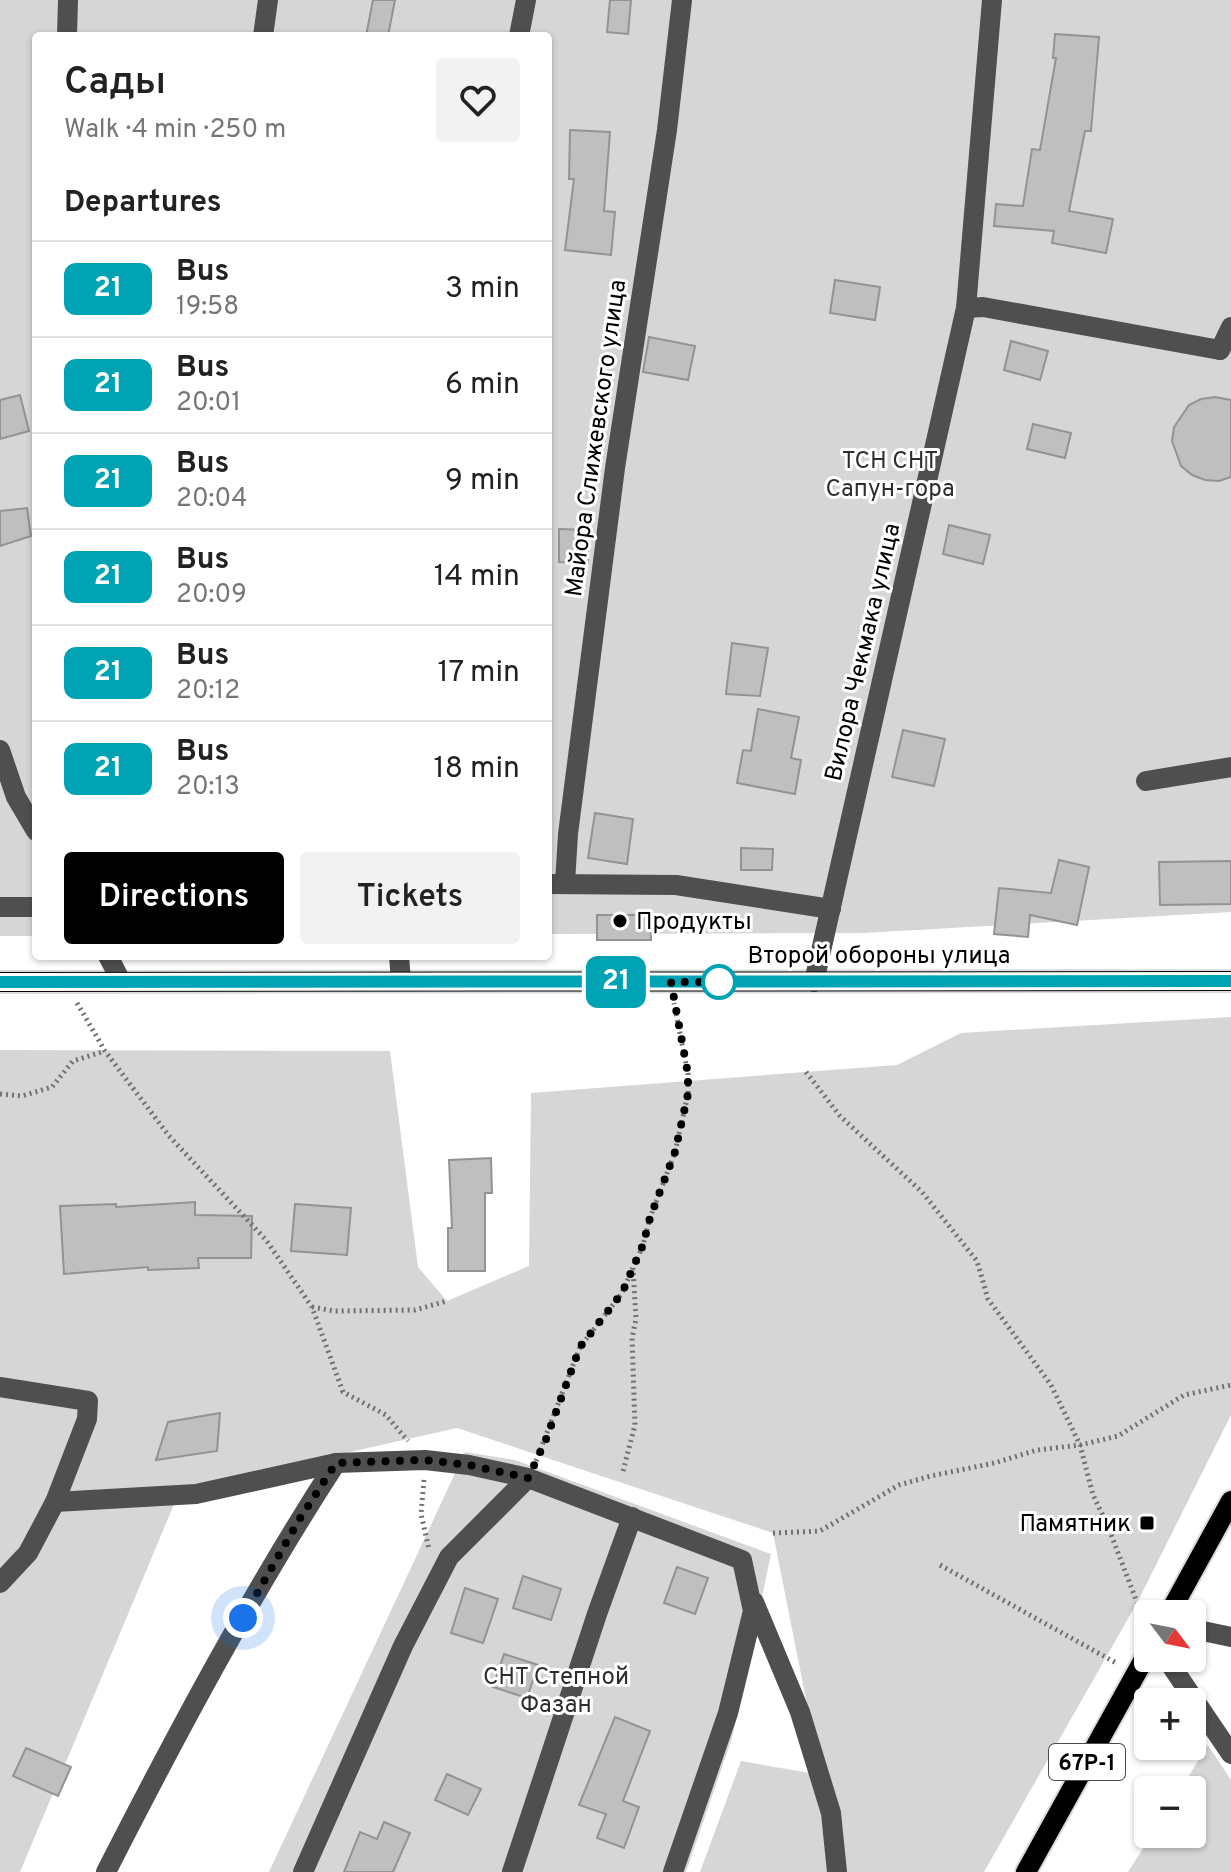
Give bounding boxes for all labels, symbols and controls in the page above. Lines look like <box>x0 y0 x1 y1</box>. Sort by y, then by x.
button: heart <box>436 58 520 142</box>
text: Сады <box>64 59 166 108</box>
text: Walk · 4 min · 250 m <box>64 114 286 147</box>
text: Departures <box>64 185 222 222</box>
text: Bus <box>176 254 229 291</box>
text: 21 <box>94 271 122 307</box>
text: 3 min <box>445 271 520 308</box>
street label: Майора Слижевского улица <box>560 278 634 599</box>
text: 19:58 <box>176 291 239 324</box>
text: Bus <box>176 350 229 387</box>
text: 21 <box>94 367 122 403</box>
text: 6 min <box>445 367 520 404</box>
text: 20:01 <box>176 387 241 420</box>
text: Bus <box>176 446 229 483</box>
park label: ТСН СНТ Сапун-гора <box>825 447 955 505</box>
text: 21 <box>94 463 122 499</box>
text: 9 min <box>445 463 520 500</box>
text: 20:04 <box>176 483 247 516</box>
street label: Вилора Чекмака улица <box>820 521 908 784</box>
text: Bus <box>176 542 229 579</box>
text: 21 <box>94 559 122 595</box>
text: 14 min <box>434 559 520 596</box>
text: 20:09 <box>176 579 247 612</box>
text: Bus <box>176 638 229 675</box>
text: 21 <box>94 655 122 691</box>
text: 17 min <box>437 655 520 692</box>
text: 20:12 <box>176 675 240 708</box>
text: Bus <box>176 734 229 771</box>
text: 21 <box>94 751 122 787</box>
text: 18 min <box>434 751 520 788</box>
text: 20:13 <box>176 771 240 804</box>
button: Directions <box>64 852 284 944</box>
button: Tickets <box>300 852 520 944</box>
place label: Продукты <box>636 908 752 938</box>
marker: Продукты <box>611 912 629 930</box>
street label: Второй обороны улица <box>748 942 1010 972</box>
line badge: 21 <box>580 956 652 1008</box>
text: 21 <box>602 964 630 1000</box>
unlabelled marker <box>702 965 736 999</box>
place label: Памятник <box>1019 1510 1131 1540</box>
marker: Памятник <box>1138 1514 1156 1532</box>
your location <box>223 1598 263 1638</box>
north arrow <box>1134 1600 1206 1672</box>
map controls <box>1134 1600 1206 1848</box>
park label: СНТ Степной Фазан <box>483 1663 629 1721</box>
button: + <box>1134 1688 1206 1760</box>
road number: 67Р-1 <box>1049 1744 1125 1780</box>
button: − <box>1134 1776 1206 1848</box>

